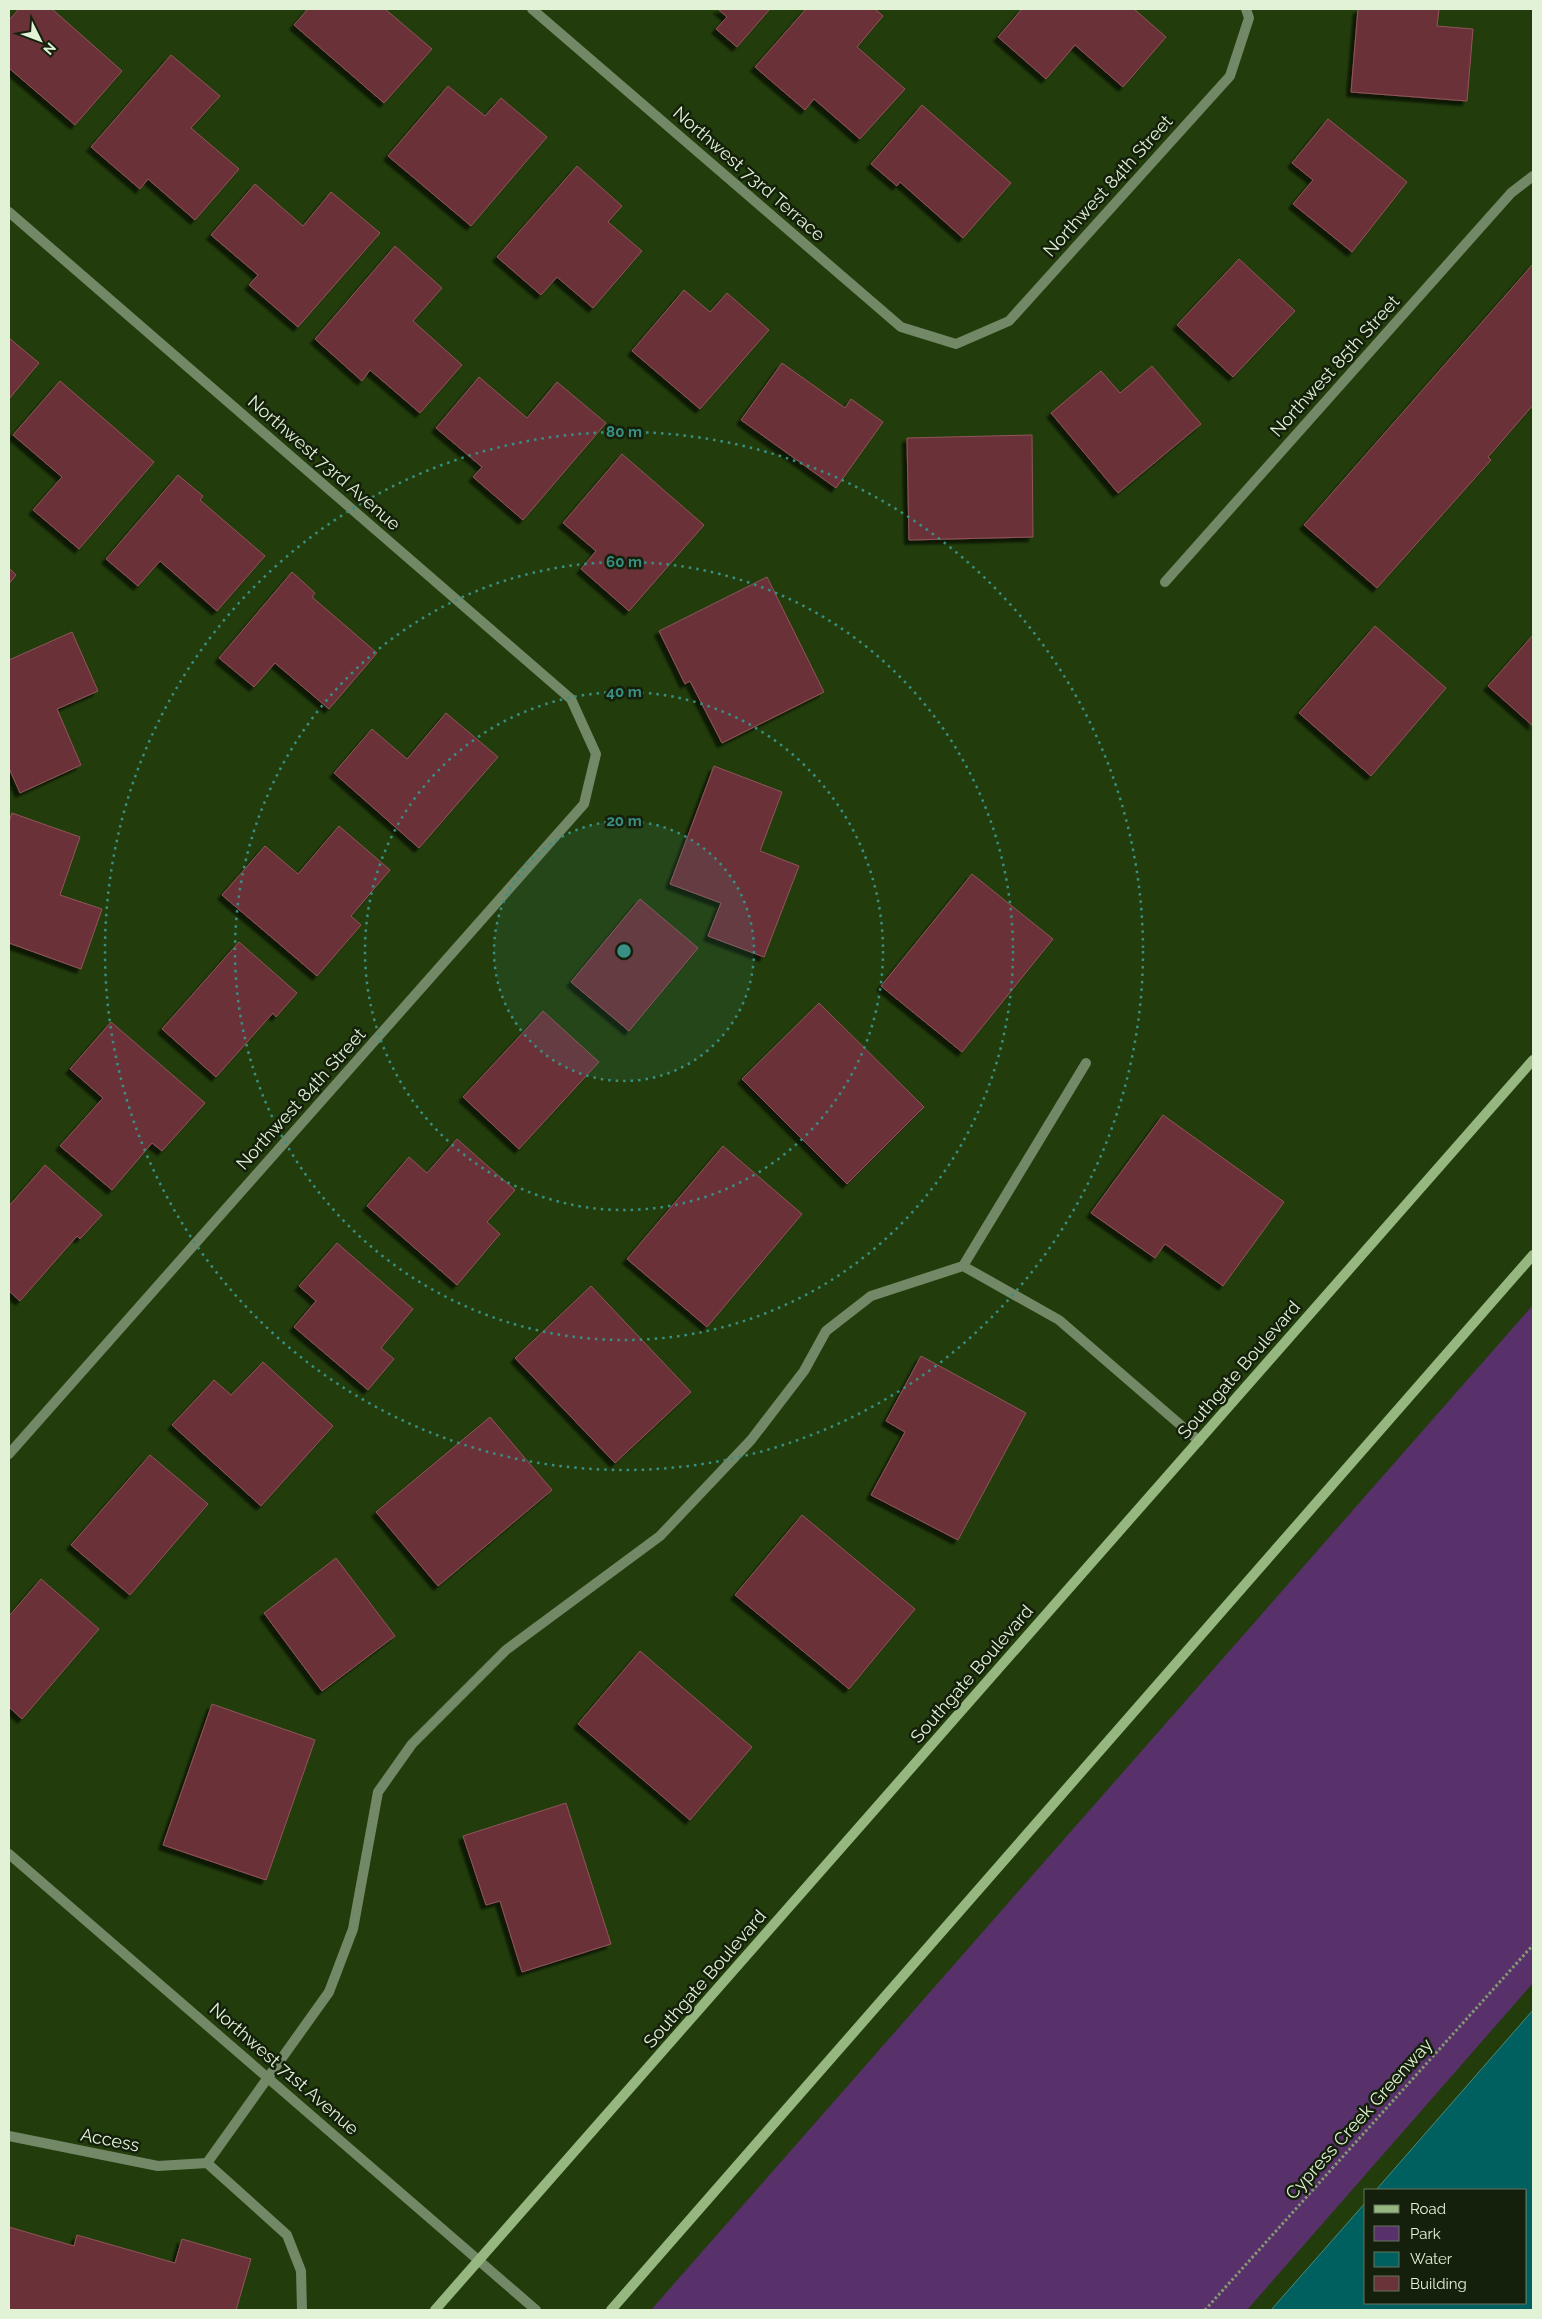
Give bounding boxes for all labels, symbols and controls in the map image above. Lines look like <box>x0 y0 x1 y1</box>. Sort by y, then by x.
north arrow <box>15 15 65 65</box>
text: N <box>40 39 59 58</box>
street label: Northwest 73rd Terrace <box>669 102 830 246</box>
street label: Northwest 84th Street <box>1039 111 1177 261</box>
street label: Northwest 85th Street <box>1266 291 1404 441</box>
street label: Northwest 73rd Avenue <box>244 391 405 535</box>
text: 80 m <box>606 423 642 441</box>
text: 60 m <box>606 553 642 571</box>
text: 40 m <box>606 683 642 701</box>
text: 20 m <box>606 812 642 830</box>
centre of rings <box>615 942 633 960</box>
street label: Northwest 84th Street <box>232 1024 370 1174</box>
street label: Southgate Boulevard <box>1173 1296 1304 1443</box>
street label: Southgate Boulevard <box>906 1600 1037 1747</box>
street label: Southgate Boulevard <box>639 1905 770 2052</box>
street label: Northwest 71st Avenue <box>206 1998 363 2139</box>
street label: Cypress Creek Greenway <box>1281 2034 1437 2204</box>
street label: Access <box>79 2124 142 2156</box>
legend <box>1364 2189 1527 2304</box>
text: Road <box>1410 2200 1446 2218</box>
text: Park <box>1410 2225 1441 2243</box>
text: Water <box>1410 2250 1453 2268</box>
text: Building <box>1410 2275 1467 2293</box>

